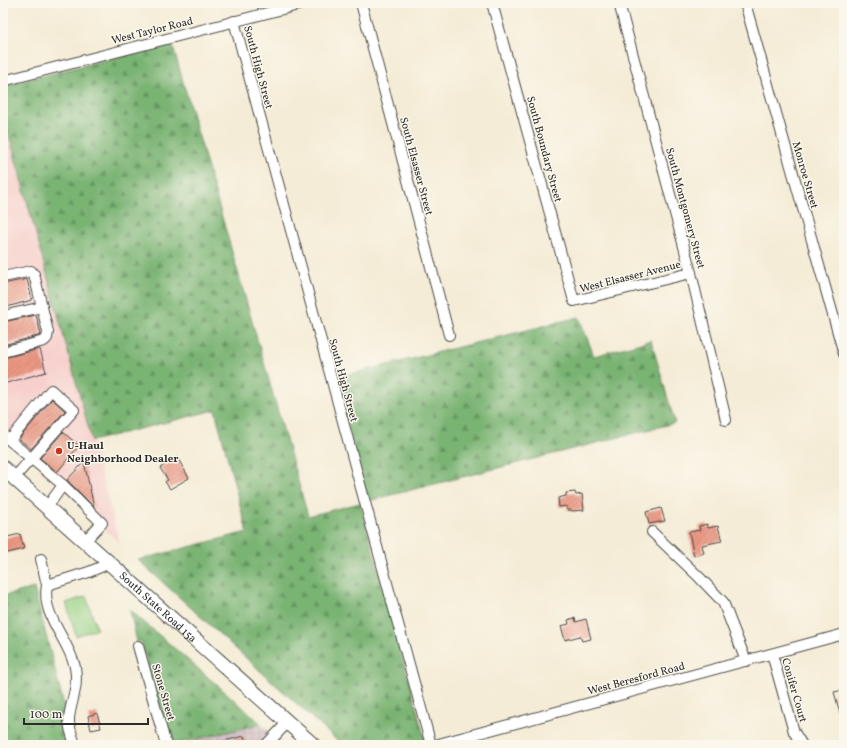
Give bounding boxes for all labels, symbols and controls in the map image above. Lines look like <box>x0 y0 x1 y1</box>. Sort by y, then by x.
street label: West Taylor Road <box>110 14 195 49</box>
street label: South High Street <box>239 24 276 111</box>
street label: South Boundary Street <box>522 95 565 204</box>
street label: South Elsasser Street <box>395 116 436 217</box>
street label: Monroe Street <box>788 140 821 211</box>
street label: South Montgomery Street <box>661 146 708 271</box>
street label: West Elsasser Avenue <box>578 258 682 297</box>
street label: South High Street <box>324 337 361 424</box>
place label: U-Haul Neighborhood Dealer <box>67 439 179 467</box>
marker: U-Haul Neighborhood Dealer <box>54 446 64 456</box>
street label: South State Road 15a <box>115 569 200 647</box>
street label: Conifer Court <box>777 656 810 725</box>
street label: West Beresford Road <box>586 659 687 700</box>
street label: Stone Street <box>147 662 178 723</box>
scale bar <box>24 700 148 726</box>
text: 100 m <box>30 707 63 723</box>

